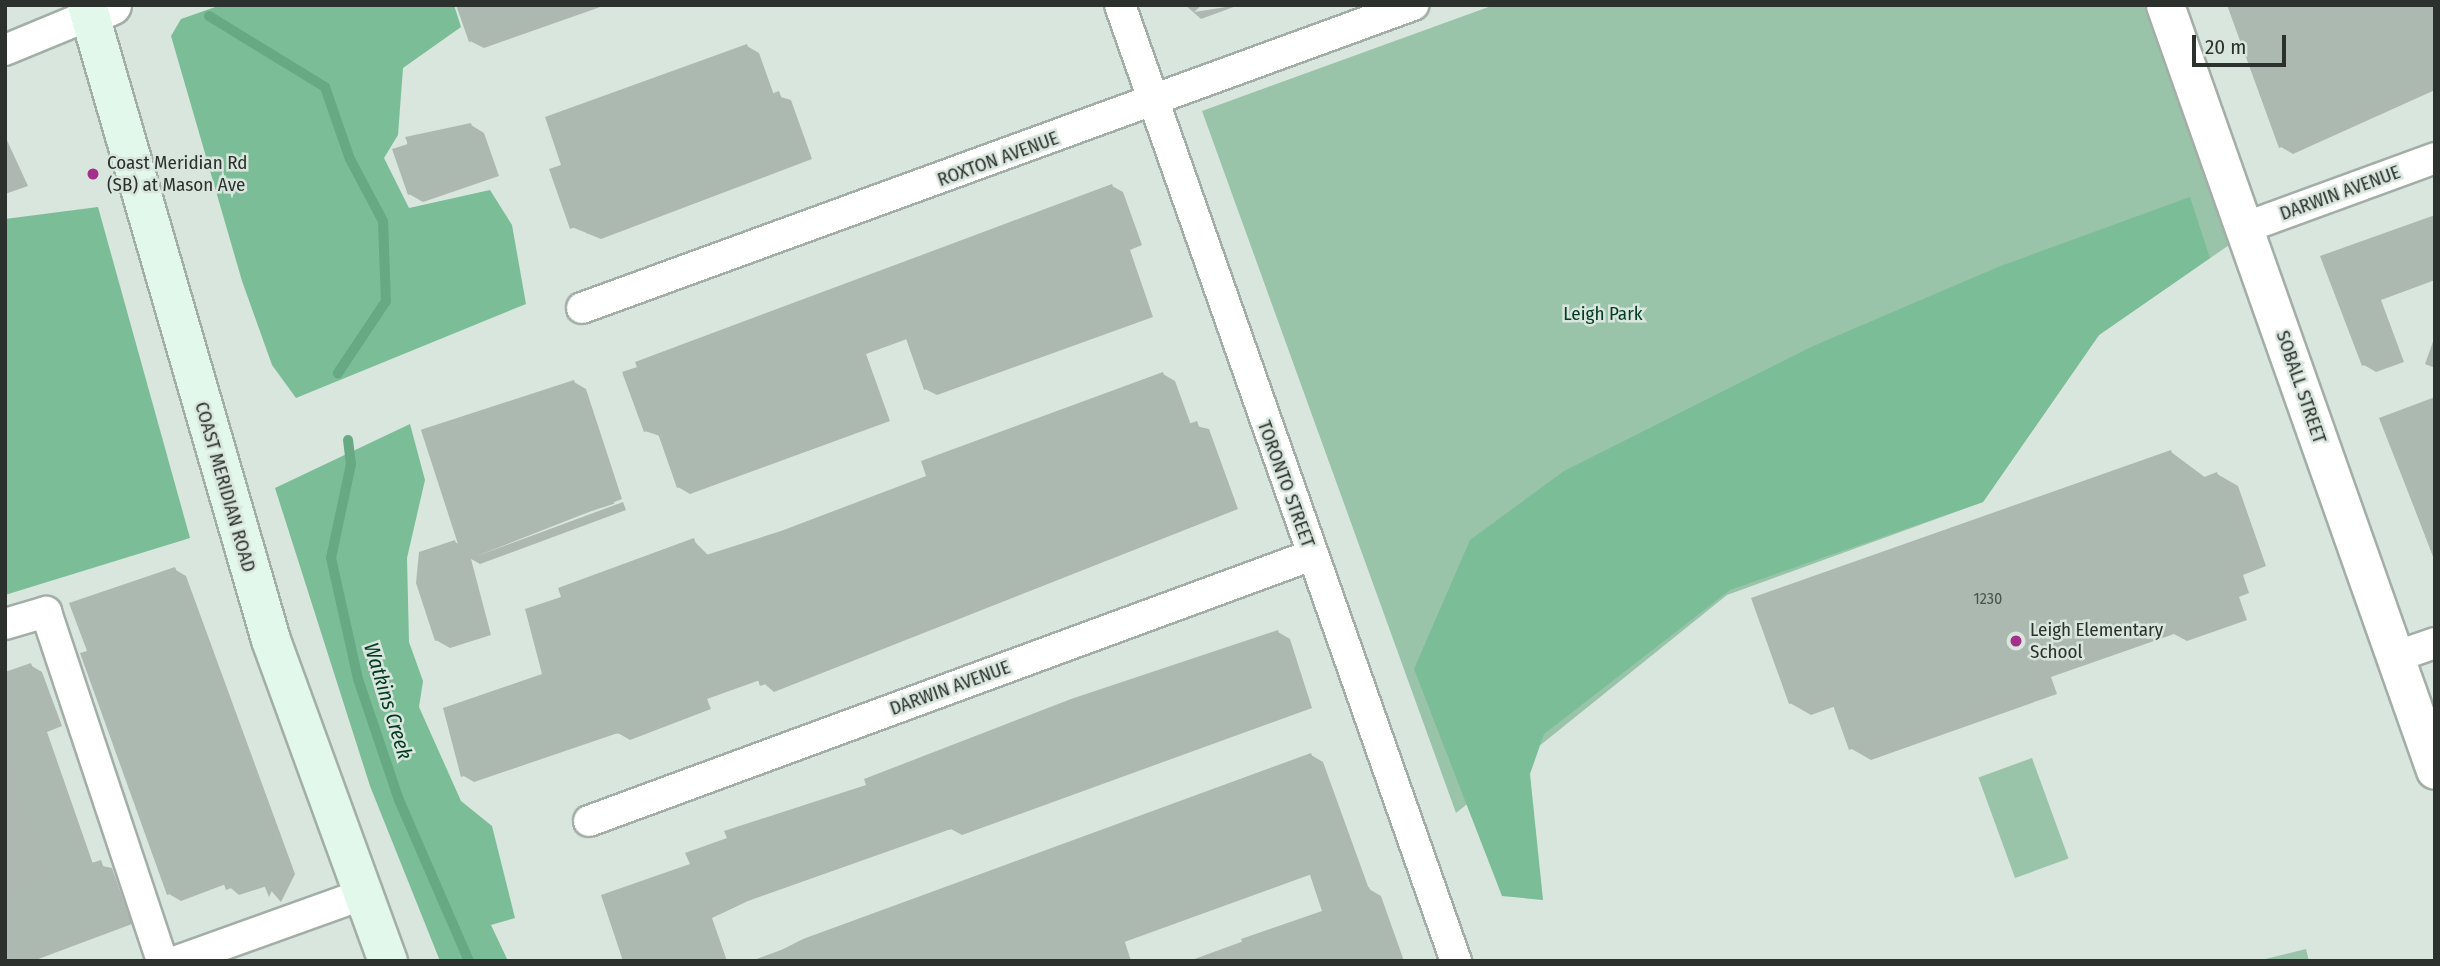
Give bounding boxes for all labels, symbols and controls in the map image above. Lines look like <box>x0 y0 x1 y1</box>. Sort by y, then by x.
scale bar <box>2195 21 2290 65</box>
text: 20 m <box>2205 34 2246 60</box>
street label: ROXTON AVENUE <box>934 127 1062 191</box>
place label: Coast Meridian Rd (SB) at Mason Ave <box>107 152 247 196</box>
street label: DARWIN AVENUE <box>2277 161 2403 225</box>
marker: Coast Meridian Rd (SB) at Mason Ave <box>85 166 101 182</box>
park label: Leigh Park <box>1563 303 1643 325</box>
street label: SOBALL STREET <box>2271 328 2331 446</box>
street label: COAST MERIDIAN ROAD <box>190 399 260 575</box>
street label: TORONTO STREET <box>1253 418 1319 550</box>
house number: 1230 <box>1974 589 2002 609</box>
place label: Leigh Elementary School <box>2030 619 2163 663</box>
marker: Leigh Elementary School <box>2008 633 2024 649</box>
water label: Watkins Creek <box>358 640 418 762</box>
street label: DARWIN AVENUE <box>887 656 1013 720</box>

